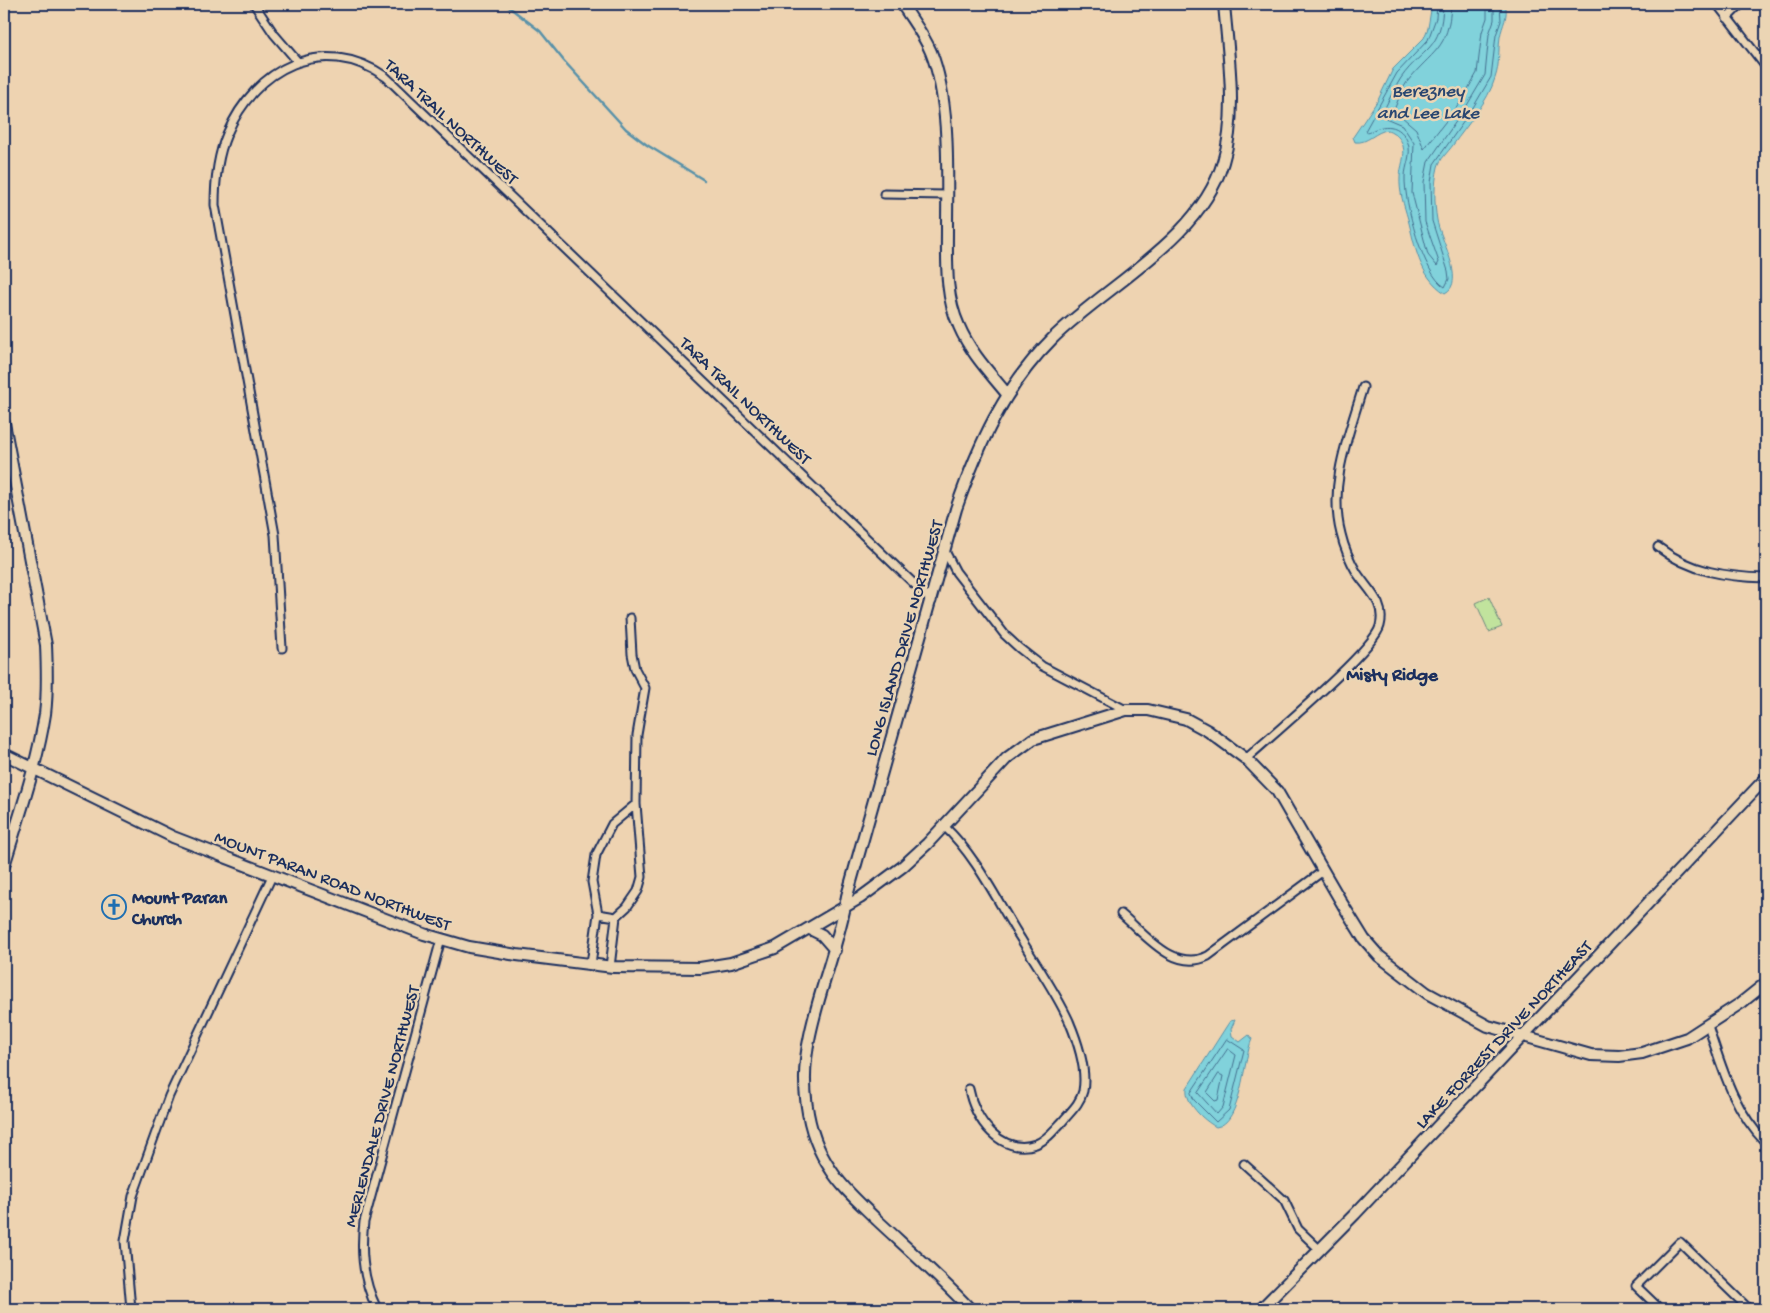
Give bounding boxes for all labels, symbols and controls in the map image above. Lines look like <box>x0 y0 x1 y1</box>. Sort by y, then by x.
street label: TARA TRAIL NORTHWEST <box>378 55 522 191</box>
water label: Berezney and Lee Lake <box>1377 81 1480 126</box>
street label: TARA TRAIL NORTHWEST <box>673 333 815 471</box>
street label: LONG ISLAND DRIVE NORTHWEST <box>862 517 949 759</box>
district label: Misty Ridge <box>1346 665 1439 688</box>
street label: MOUNT PARAN ROAD NORTHWEST <box>211 828 454 938</box>
place label: Mount Paran Church <box>131 889 228 931</box>
church icon: Mount Paran Church <box>101 894 127 920</box>
street label: LAKE FORREST DRIVE NORTHEAST <box>1412 936 1598 1134</box>
street label: MERLENDALE DRIVE NORTHWEST <box>341 983 426 1230</box>

